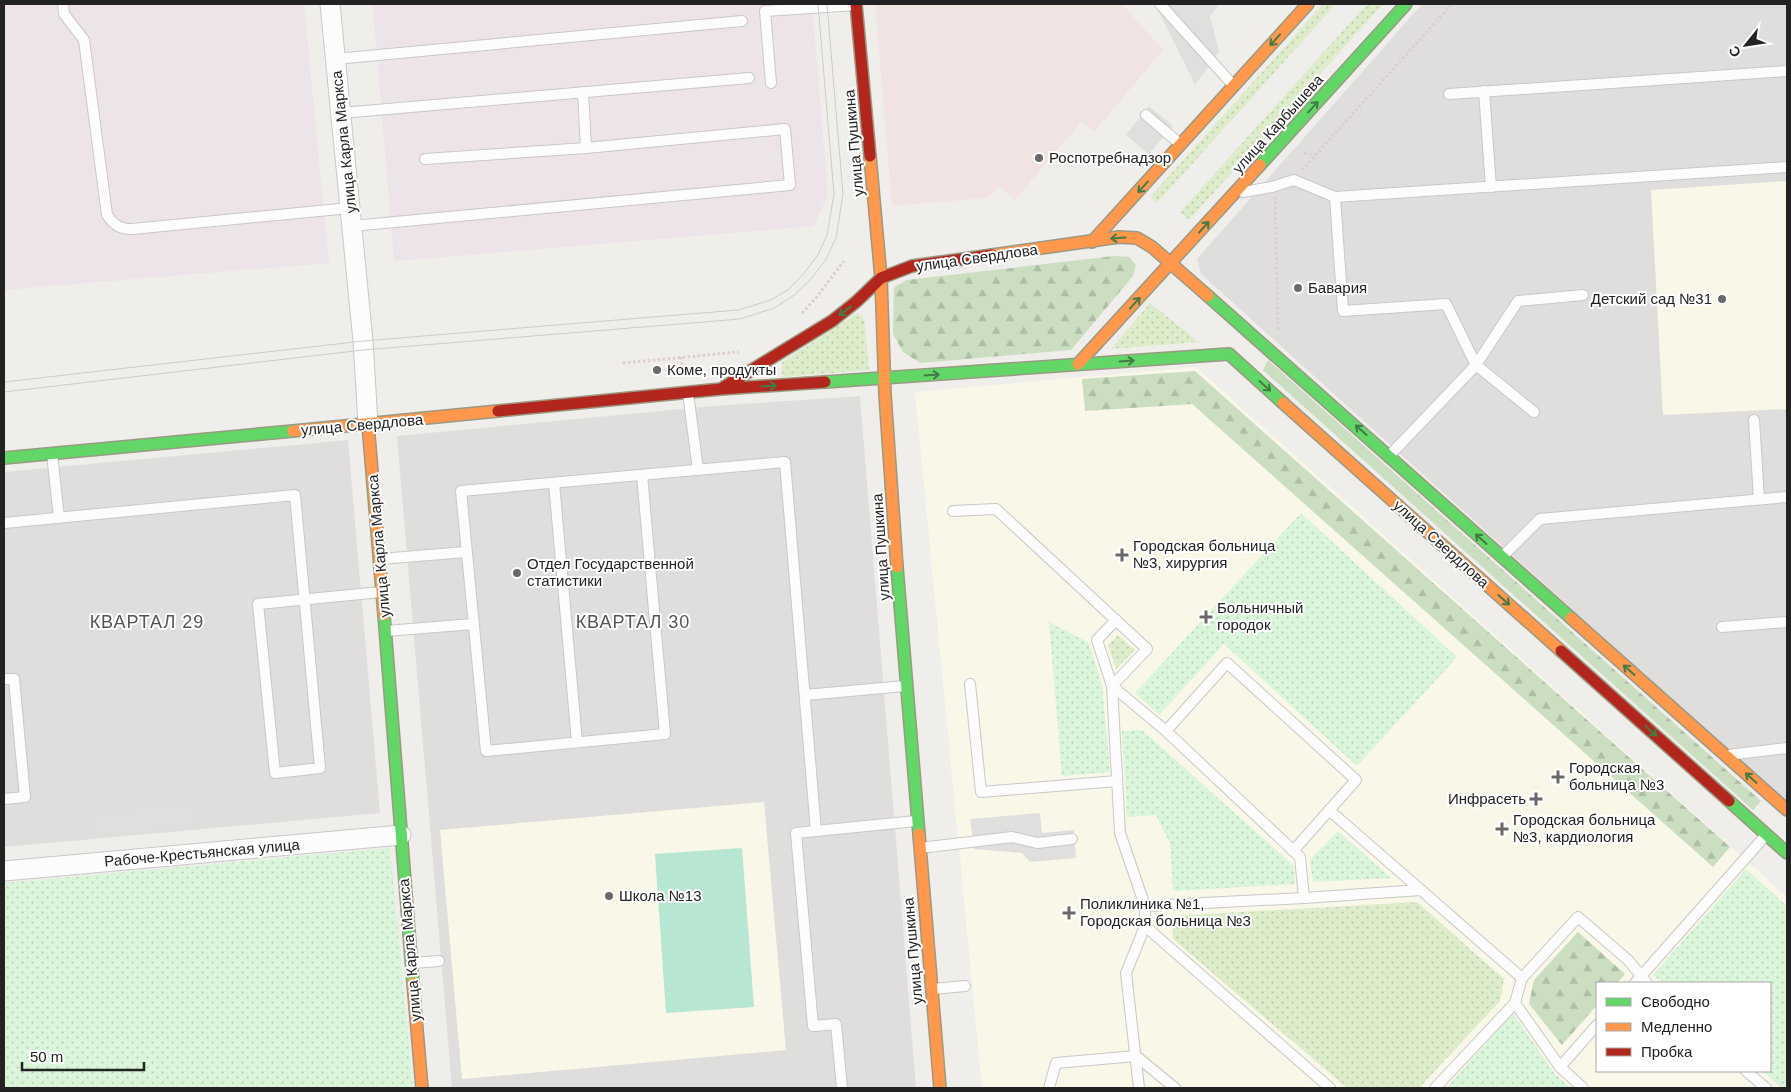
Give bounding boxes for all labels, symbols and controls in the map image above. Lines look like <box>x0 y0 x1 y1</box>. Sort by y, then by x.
north arrow <box>1721 20 1771 70</box>
one-way arrow <box>1269 33 1281 46</box>
text: С <box>1725 43 1744 60</box>
street label: улица Карла Маркса <box>327 69 359 214</box>
street label: улица Карбышева <box>1229 70 1327 176</box>
street label: улица Пушкина <box>840 88 867 197</box>
one-way arrow <box>1307 101 1319 114</box>
place label: Роспотребнадзор <box>1049 149 1171 166</box>
marker: Роспотребнадзор <box>1033 152 1045 164</box>
one-way arrow <box>1137 181 1149 194</box>
one-way arrow <box>1198 221 1210 234</box>
one-way arrow <box>1111 234 1127 243</box>
street label: улица Свердлова <box>915 240 1039 274</box>
place label: Бавария <box>1308 279 1367 296</box>
marker: Бавария <box>1292 282 1304 294</box>
place label: Детский сад №31 <box>1591 290 1712 307</box>
marker: Детский сад №31 <box>1716 293 1728 305</box>
one-way arrow <box>1129 296 1141 309</box>
one-way arrow <box>839 305 852 316</box>
one-way arrow <box>1119 356 1135 366</box>
place label: Коме, продукты <box>667 361 776 378</box>
marker: Коме, продукты <box>651 364 663 376</box>
one-way arrow <box>924 371 940 380</box>
one-way arrow <box>761 381 777 390</box>
one-way arrow <box>1259 381 1272 392</box>
street label: улица Свердлова <box>300 411 424 438</box>
one-way arrow <box>1354 425 1367 436</box>
street label: улица Карла Маркса <box>364 473 393 618</box>
street label: улица Пушкина <box>868 492 893 601</box>
street label: улица Свердлова <box>1390 496 1493 591</box>
one-way arrow <box>1475 533 1488 545</box>
place label: Городская больница №3, хирургия <box>1133 537 1276 571</box>
marker: Городская больница №3, хирургия <box>1115 548 1129 562</box>
place label: Отдел Государственной статистики <box>527 555 694 589</box>
marker: Отдел Государственной статистики <box>511 567 523 579</box>
one-way arrow <box>1497 594 1510 605</box>
place label: Больничный городок <box>1217 599 1303 633</box>
marker: Больничный городок <box>1199 610 1213 624</box>
district label: КВАРТАЛ 29 <box>90 612 204 632</box>
district label: КВАРТАЛ 30 <box>576 612 690 632</box>
one-way arrow <box>1623 665 1636 676</box>
one-way arrow <box>1644 725 1657 736</box>
place label: Городская больница №3 <box>1569 759 1664 793</box>
marker: Городская больница №3 <box>1551 770 1565 784</box>
one-way arrow <box>1744 772 1757 784</box>
place label: Инфрасеть <box>1448 790 1526 807</box>
marker: Инфрасеть <box>1530 793 1542 805</box>
place label: Городская больница №3, кардиология <box>1513 811 1656 845</box>
marker: Городская больница №3, кардиология <box>1495 822 1509 836</box>
street label: Рабоче-Крестьянская улица <box>104 835 301 870</box>
street label: улица Карла Маркса <box>395 877 424 1022</box>
place label: Школа №13 <box>619 887 702 904</box>
marker: Школа №13 <box>603 890 615 902</box>
place label: Поликлиника №1, Городская больница №3 <box>1080 895 1251 929</box>
street label: улица Пушкина <box>899 896 926 1005</box>
marker: Поликлиника №1, Городская больница №3 <box>1062 906 1076 920</box>
legend <box>1596 982 1771 1072</box>
text: Свободно <box>1641 993 1710 1010</box>
text: Медленно <box>1641 1018 1712 1035</box>
scale bar <box>22 1040 145 1072</box>
text: Пробка <box>1641 1043 1693 1060</box>
text: 50 m <box>30 1048 63 1065</box>

